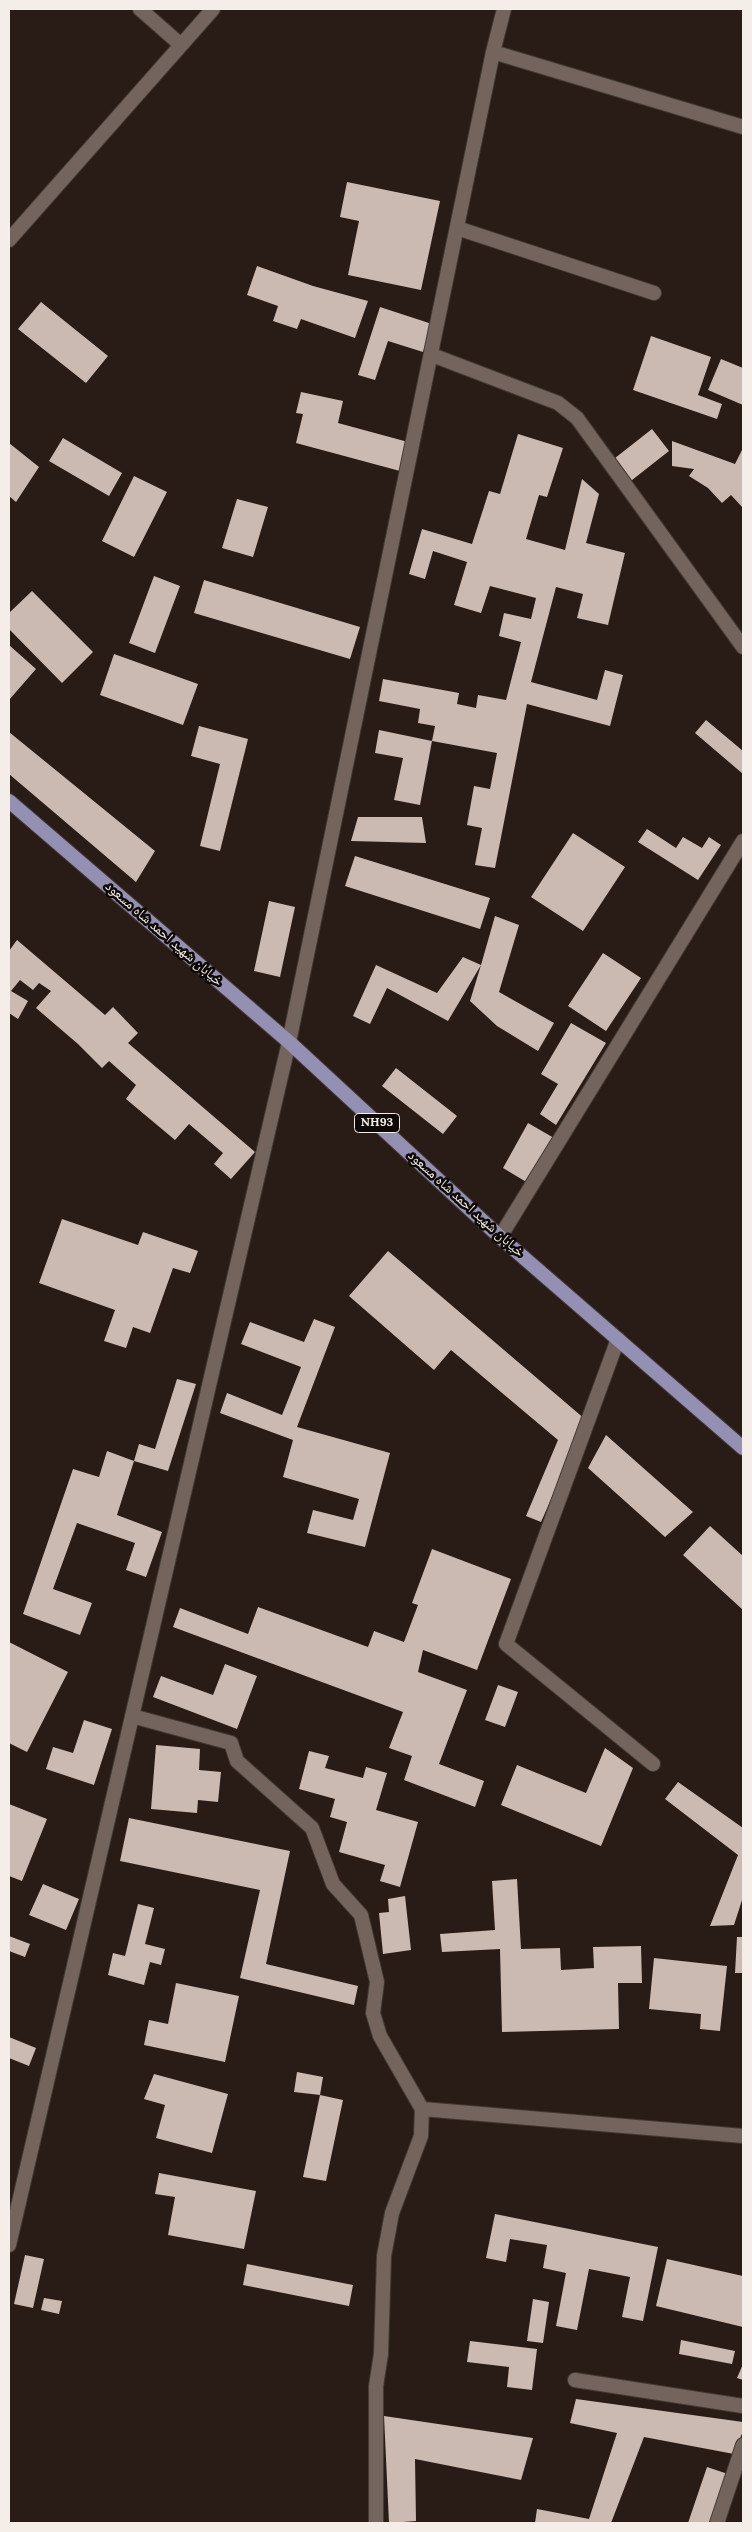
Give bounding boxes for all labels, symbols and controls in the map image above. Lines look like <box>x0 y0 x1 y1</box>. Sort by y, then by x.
street label: خیابان شهید احمد شاه مسعود <box>102 878 226 990</box>
road number: NH93 <box>354 1114 400 1132</box>
street label: خیابان شهید احمد شاه مسعود <box>404 1147 528 1261</box>

